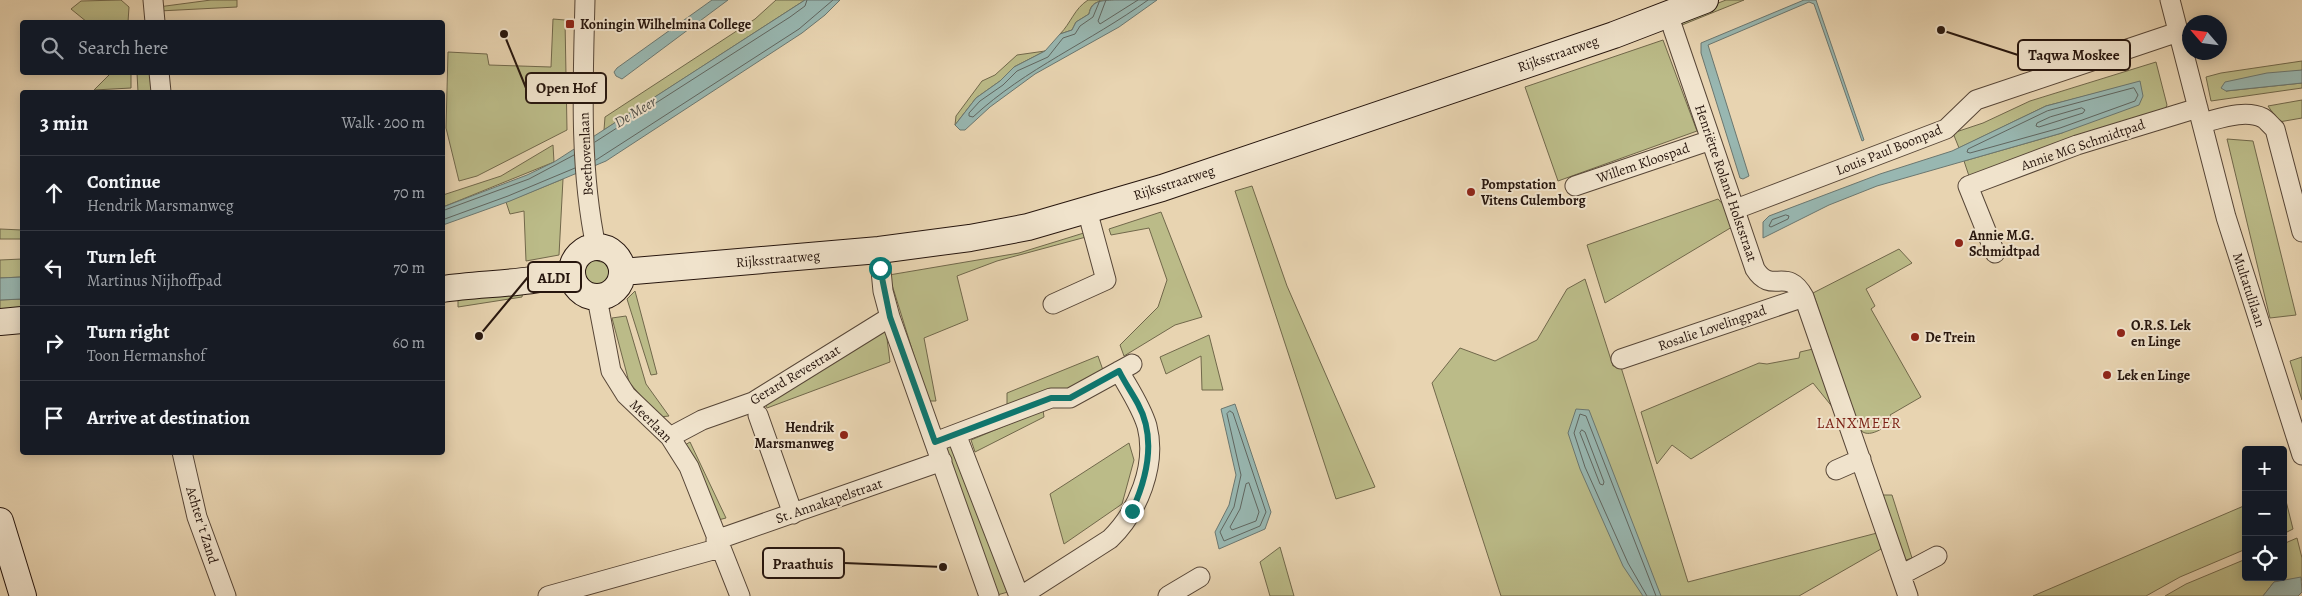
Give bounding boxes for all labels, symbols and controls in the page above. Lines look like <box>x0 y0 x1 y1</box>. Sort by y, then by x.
place label: Koningin Wilhelmina College <box>580 15 752 34</box>
north arrow <box>2182 15 2227 60</box>
marker: Koningin Wilhelmina College <box>564 18 576 30</box>
search box <box>20 20 445 75</box>
street label: Rijksstraatweg <box>1515 31 1601 77</box>
icon: search <box>38 34 66 62</box>
text: Search here <box>78 35 168 61</box>
callout: Taqwa Moskee <box>2018 40 2130 70</box>
text: Taqwa Moskee <box>2028 45 2120 65</box>
callout: Open Hof <box>526 73 606 103</box>
text: Open Hof <box>536 78 598 98</box>
water label: De Meer <box>610 91 661 132</box>
street label: Henriëtte Roland Holststraat <box>1690 102 1762 265</box>
text: 3 min <box>40 109 88 137</box>
street label: Beethovenlaan <box>574 111 598 196</box>
text: Walk · 200 m <box>341 112 425 134</box>
street label: Annie MG Schmidtpad <box>2018 115 2148 175</box>
street label: Louis Paul Boonpad <box>1833 120 1945 180</box>
street label: Willem Kloospad <box>1593 138 1692 188</box>
street label: Rijksstraatweg <box>1131 161 1217 205</box>
text: Continue <box>87 169 161 195</box>
place label: Pompstation Vitens Culemborg <box>1480 175 1587 210</box>
icon: ahead <box>40 179 68 207</box>
text: 70 m <box>393 182 425 204</box>
marker: Pompstation Vitens Culemborg <box>1465 186 1477 198</box>
text: Hendrik Marsmanweg <box>87 195 234 217</box>
place label: Annie M.G. Schmidtpad <box>1968 226 2040 261</box>
marker: Annie M.G. Schmidtpad <box>1953 237 1965 249</box>
text: Turn left <box>87 244 156 270</box>
street label: Rijksstraatweg <box>735 246 821 272</box>
street label: Multatulilaan <box>2228 250 2270 330</box>
icon: left <box>40 254 68 282</box>
text: 70 m <box>393 257 425 279</box>
route start <box>869 257 892 280</box>
callout: ALDI <box>528 262 581 292</box>
text: ALDI <box>536 268 571 288</box>
text: Martinus Nijhoffpad <box>87 270 222 292</box>
street label: Rosalie Lovelingpad <box>1655 300 1769 355</box>
place label: O.R.S. Lek en Linge <box>2131 316 2191 351</box>
text: Turn right <box>87 319 169 345</box>
marker: O.R.S. Lek en Linge <box>2115 327 2127 339</box>
place label: De Trein <box>1925 328 1975 347</box>
icon: right <box>40 329 68 357</box>
marker: De Trein <box>1909 331 1921 343</box>
text: 60 m <box>393 332 425 354</box>
street label: Gerard Revestraat <box>746 340 844 410</box>
text: Toon Hermanshof <box>87 345 205 367</box>
place label: Lek en Linge <box>2117 366 2191 385</box>
marker: Lek en Linge <box>2101 369 2113 381</box>
street label: Meerlaan <box>625 395 677 447</box>
icon: arrive <box>40 404 68 432</box>
text: Arrive at destination <box>87 405 250 431</box>
district label: LANXMEER <box>1817 413 1901 433</box>
place label: Hendrik Marsmanweg <box>754 418 835 453</box>
marker: Hendrik Marsmanweg <box>838 429 850 441</box>
map controls <box>2242 446 2287 581</box>
button: + <box>2242 446 2287 491</box>
street label: St. Annakapelstraat <box>773 474 885 528</box>
street label: Achter 't Zand <box>181 483 223 566</box>
button: − <box>2242 491 2287 536</box>
route end <box>1121 500 1144 523</box>
button: locate <box>2242 536 2287 581</box>
callout: Praathuis <box>763 548 844 578</box>
text: Praathuis <box>773 554 833 574</box>

